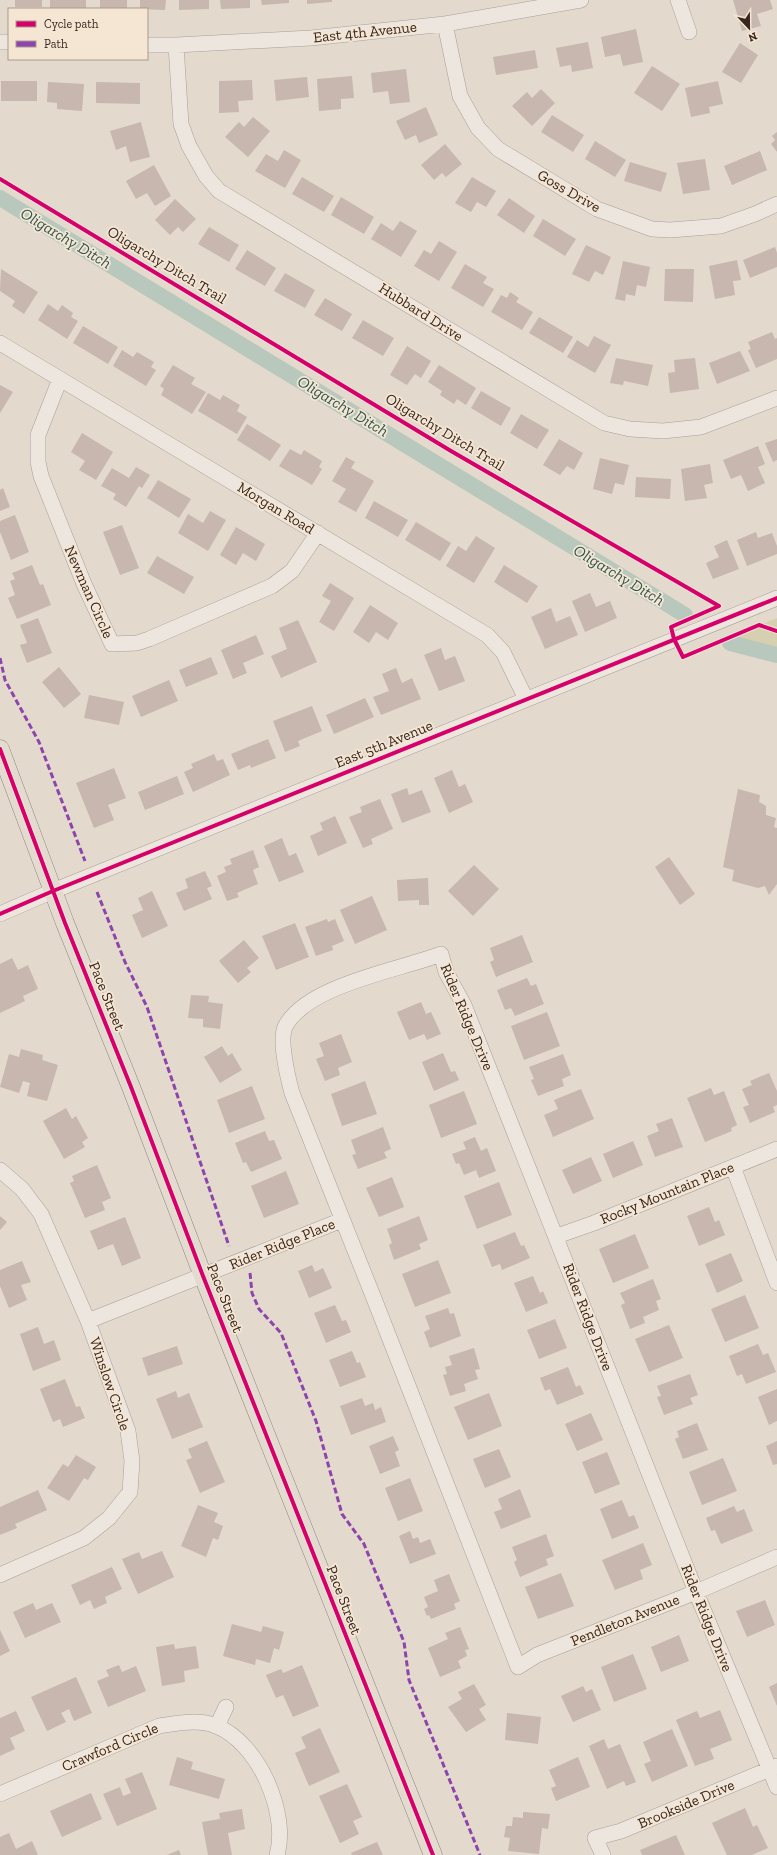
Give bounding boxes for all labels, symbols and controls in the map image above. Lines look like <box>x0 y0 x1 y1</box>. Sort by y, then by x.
legend <box>8 8 148 60</box>
north arrow <box>729 8 769 48</box>
text: Cycle path <box>44 17 99 31</box>
street label: East 4th Avenue <box>312 18 418 46</box>
text: N <box>746 29 759 45</box>
text: Path <box>44 37 68 51</box>
street label: Goss Drive <box>534 166 604 216</box>
water label: Oligarchy Ditch <box>17 203 115 273</box>
street label: Oligarchy Ditch Trail <box>104 222 230 308</box>
street label: Hubbard Drive <box>376 279 466 345</box>
water label: Oligarchy Ditch <box>294 371 392 441</box>
street label: Oligarchy Ditch Trail <box>382 389 508 475</box>
street label: Morgan Road <box>234 478 318 538</box>
water label: Oligarchy Ditch <box>570 540 668 610</box>
street label: Newman Circle <box>61 543 117 641</box>
street label: East 5th Avenue <box>333 716 435 772</box>
street label: Pace Street <box>85 959 129 1033</box>
street label: Rider Ridge Drive <box>436 961 498 1073</box>
street label: Rocky Mountain Place <box>598 1158 736 1228</box>
street label: Rider Ridge Place <box>227 1215 337 1273</box>
street label: Pace Street <box>203 1261 247 1335</box>
street label: Rider Ridge Drive <box>559 1261 617 1373</box>
street label: Winslow Circle <box>86 1335 134 1433</box>
street label: Rider Ridge Drive <box>677 1562 737 1674</box>
street label: Pace Street <box>323 1563 366 1638</box>
street label: Pendleton Avenue <box>568 1590 682 1650</box>
street label: Crawford Circle <box>59 1719 161 1775</box>
street label: Brookside Drive <box>635 1776 737 1832</box>

